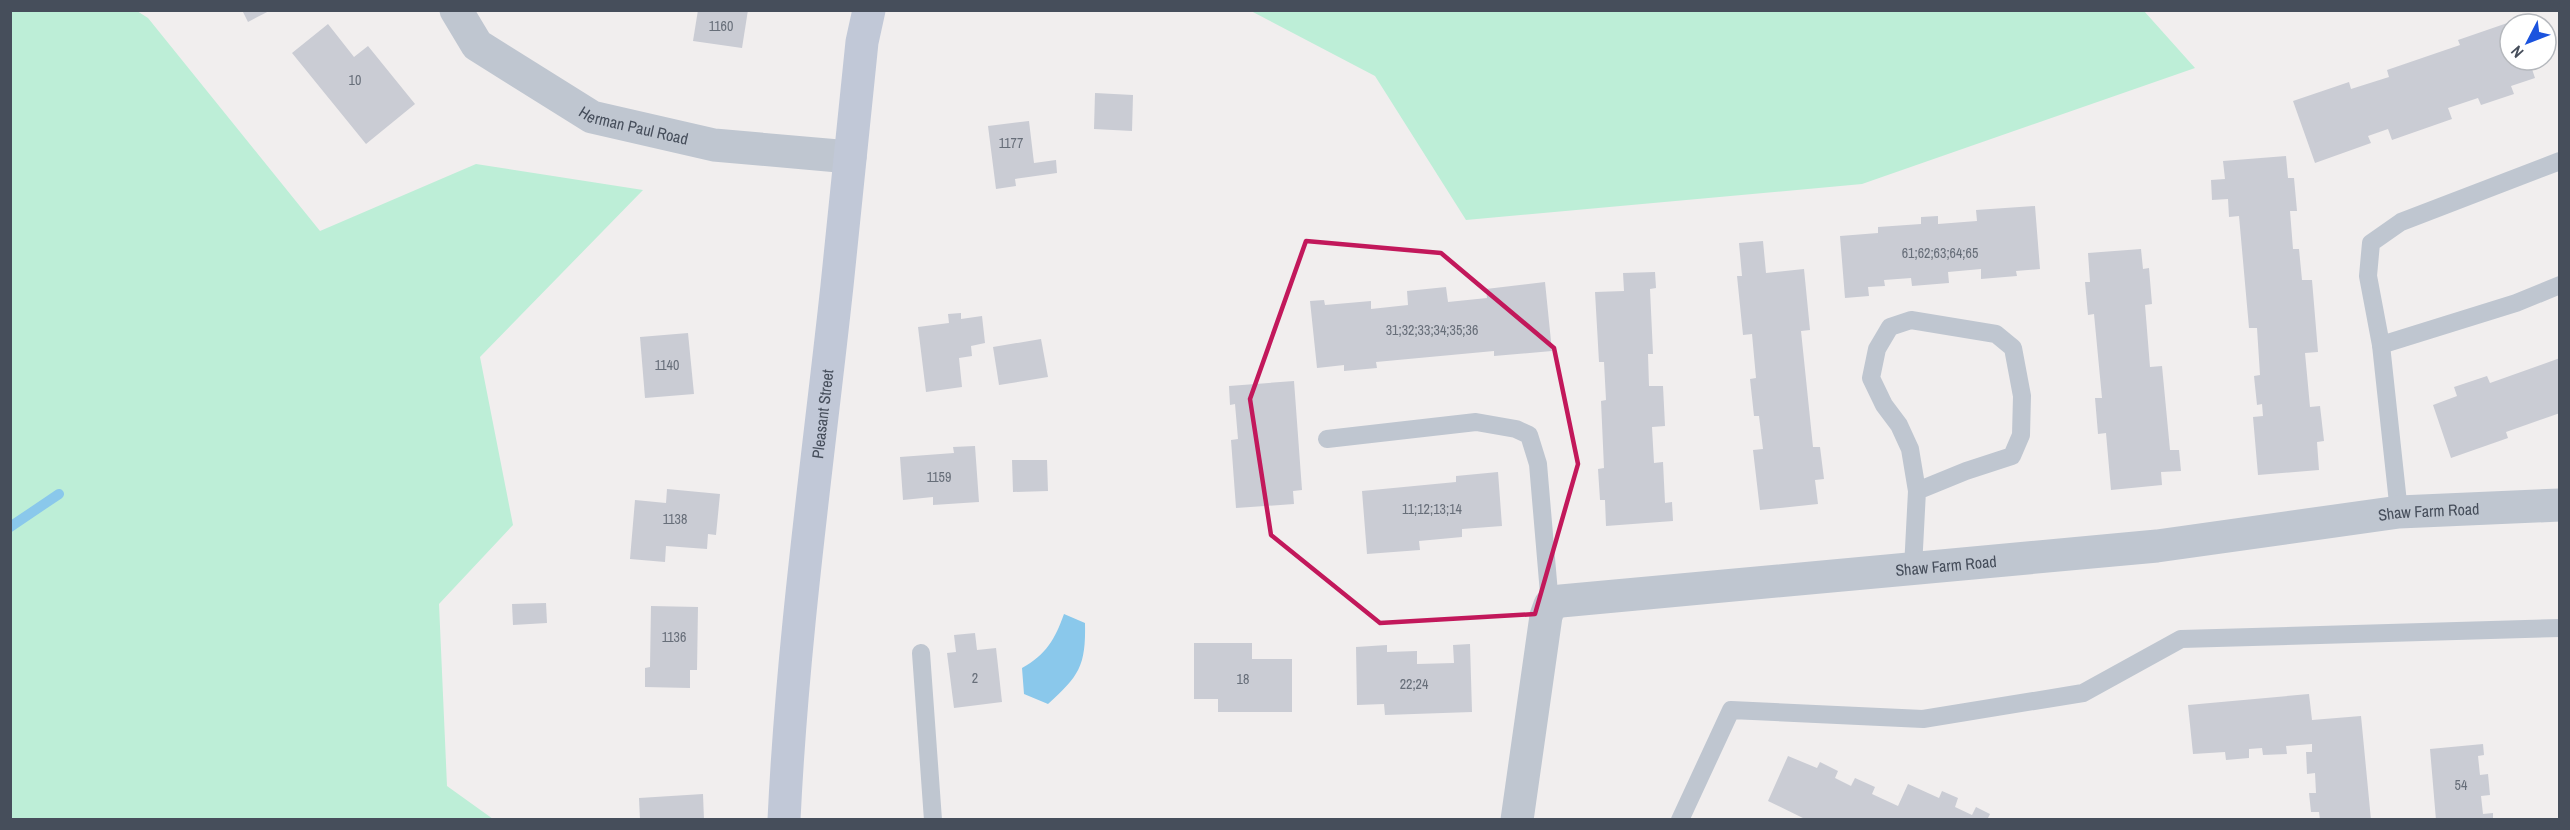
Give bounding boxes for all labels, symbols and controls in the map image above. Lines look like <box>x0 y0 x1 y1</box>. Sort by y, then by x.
north arrow <box>2498 12 2558 72</box>
house number: 1160 <box>709 17 733 35</box>
text: N <box>2506 41 2528 63</box>
house number: 10 <box>349 71 361 89</box>
street label: Herman Paul Road <box>575 101 690 150</box>
house number: 1177 <box>999 134 1023 152</box>
house number: 61;62;63;64;65 <box>1902 244 1978 262</box>
house number: 31;32;33;34;35;36 <box>1386 321 1478 339</box>
house number: 1140 <box>655 356 679 374</box>
street label: Pleasant Street <box>806 368 839 460</box>
house number: 1159 <box>927 468 951 486</box>
street label: Shaw Farm Road <box>2377 498 2480 526</box>
house number: 11;12;13;14 <box>1402 500 1463 518</box>
house number: 1138 <box>663 510 687 528</box>
street label: Shaw Farm Road <box>1894 550 1997 581</box>
house number: 1136 <box>662 628 686 646</box>
house number: 2 <box>972 669 978 687</box>
house number: 18 <box>1237 670 1249 688</box>
house number: 22;24 <box>1400 675 1429 693</box>
house number: 54 <box>2455 776 2468 794</box>

